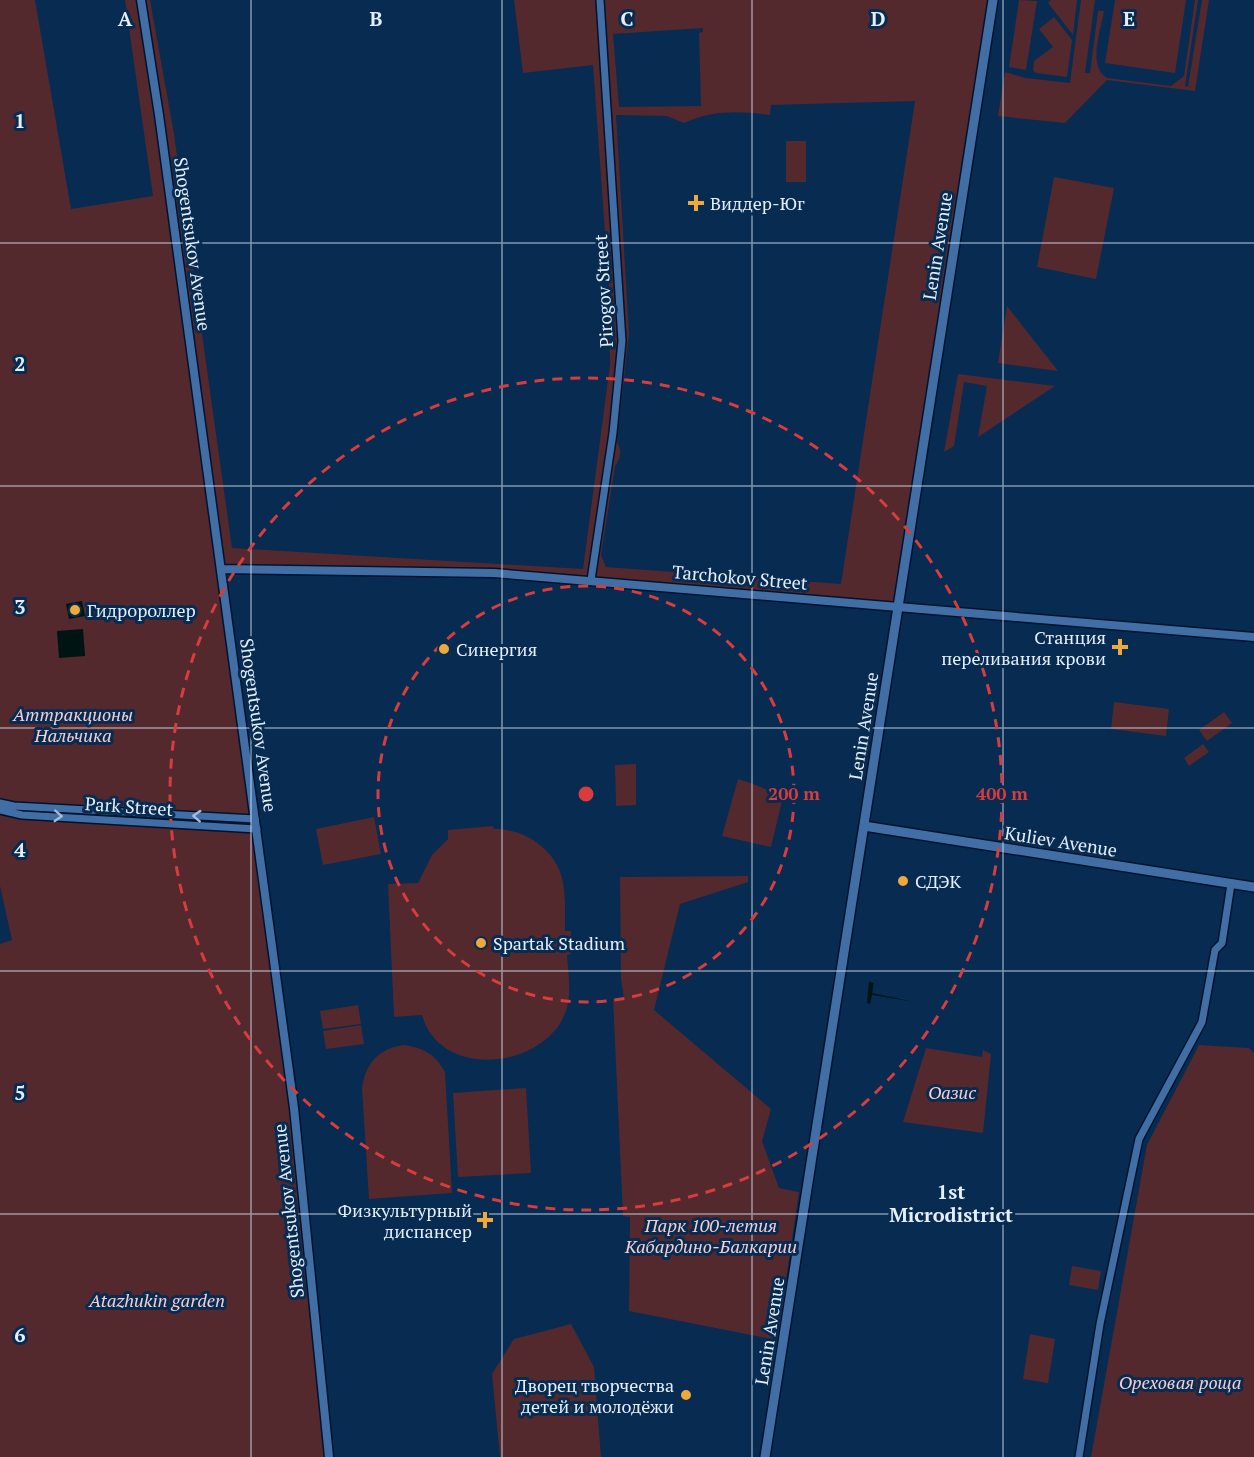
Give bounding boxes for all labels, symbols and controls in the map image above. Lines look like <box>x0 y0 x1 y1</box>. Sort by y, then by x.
text: A <box>118 5 133 32</box>
text: B <box>370 5 383 32</box>
text: C <box>620 5 634 32</box>
text: D <box>871 5 885 32</box>
text: E <box>1123 5 1135 32</box>
text: 1 <box>14 107 26 134</box>
street label: Shogentsukov Avenue <box>169 156 217 332</box>
street label: Lenin Avenue <box>917 190 957 302</box>
place label: Виддер-Юг <box>710 191 805 215</box>
marker: Виддер-Юг <box>687 194 705 212</box>
street label: Pirogov Street <box>588 233 618 348</box>
text: 2 <box>14 350 26 377</box>
street label: Tarchokov Street <box>671 559 809 595</box>
text: 3 <box>14 593 26 620</box>
place label: Гидророллер <box>87 598 196 622</box>
marker: Гидророллер <box>68 603 82 617</box>
place label: Станция переливания крови <box>941 625 1106 670</box>
street label: Shogentsukov Avenue <box>235 637 283 813</box>
place label: Синергия <box>456 637 537 661</box>
marker: Станция переливания крови <box>1111 638 1129 656</box>
marker: Синергия <box>437 642 451 656</box>
street label: Lenin Avenue <box>843 670 883 782</box>
park label: Аттракционы Нальчика <box>12 702 133 747</box>
text: 200 m <box>768 781 820 805</box>
text: 400 m <box>976 781 1028 805</box>
centre of rings <box>576 784 596 804</box>
street label: Park Street <box>84 791 174 821</box>
one-way arrow <box>53 810 62 823</box>
one-way arrow <box>192 810 201 823</box>
street label: Kuliev Avenue <box>1003 820 1119 862</box>
text: 4 <box>14 836 26 863</box>
place label: СДЭК <box>915 869 962 893</box>
marker: СДЭК <box>896 874 910 888</box>
place label: Spartak Stadium <box>493 931 625 955</box>
marker: Spartak Stadium <box>474 936 488 950</box>
text: 5 <box>14 1079 26 1106</box>
park label: Оазис <box>928 1080 976 1104</box>
street label: Shogentsukov Avenue <box>267 1123 309 1299</box>
district label: 1st Microdistrict <box>889 1178 1013 1228</box>
place label: Физкультурный диспансер <box>338 1198 472 1243</box>
marker: Физкультурный диспансер <box>476 1211 494 1229</box>
park label: Парк 100-летия Кабардино-Балкарии <box>624 1213 797 1258</box>
street label: Lenin Avenue <box>749 1275 789 1387</box>
park label: Atazhukin garden <box>88 1288 225 1312</box>
text: 6 <box>14 1321 26 1348</box>
park label: Ореховая роща <box>1119 1370 1241 1394</box>
place label: Дворец творчества детей и молодёжи <box>515 1373 674 1418</box>
marker: Дворец творчества детей и молодёжи <box>679 1388 693 1402</box>

